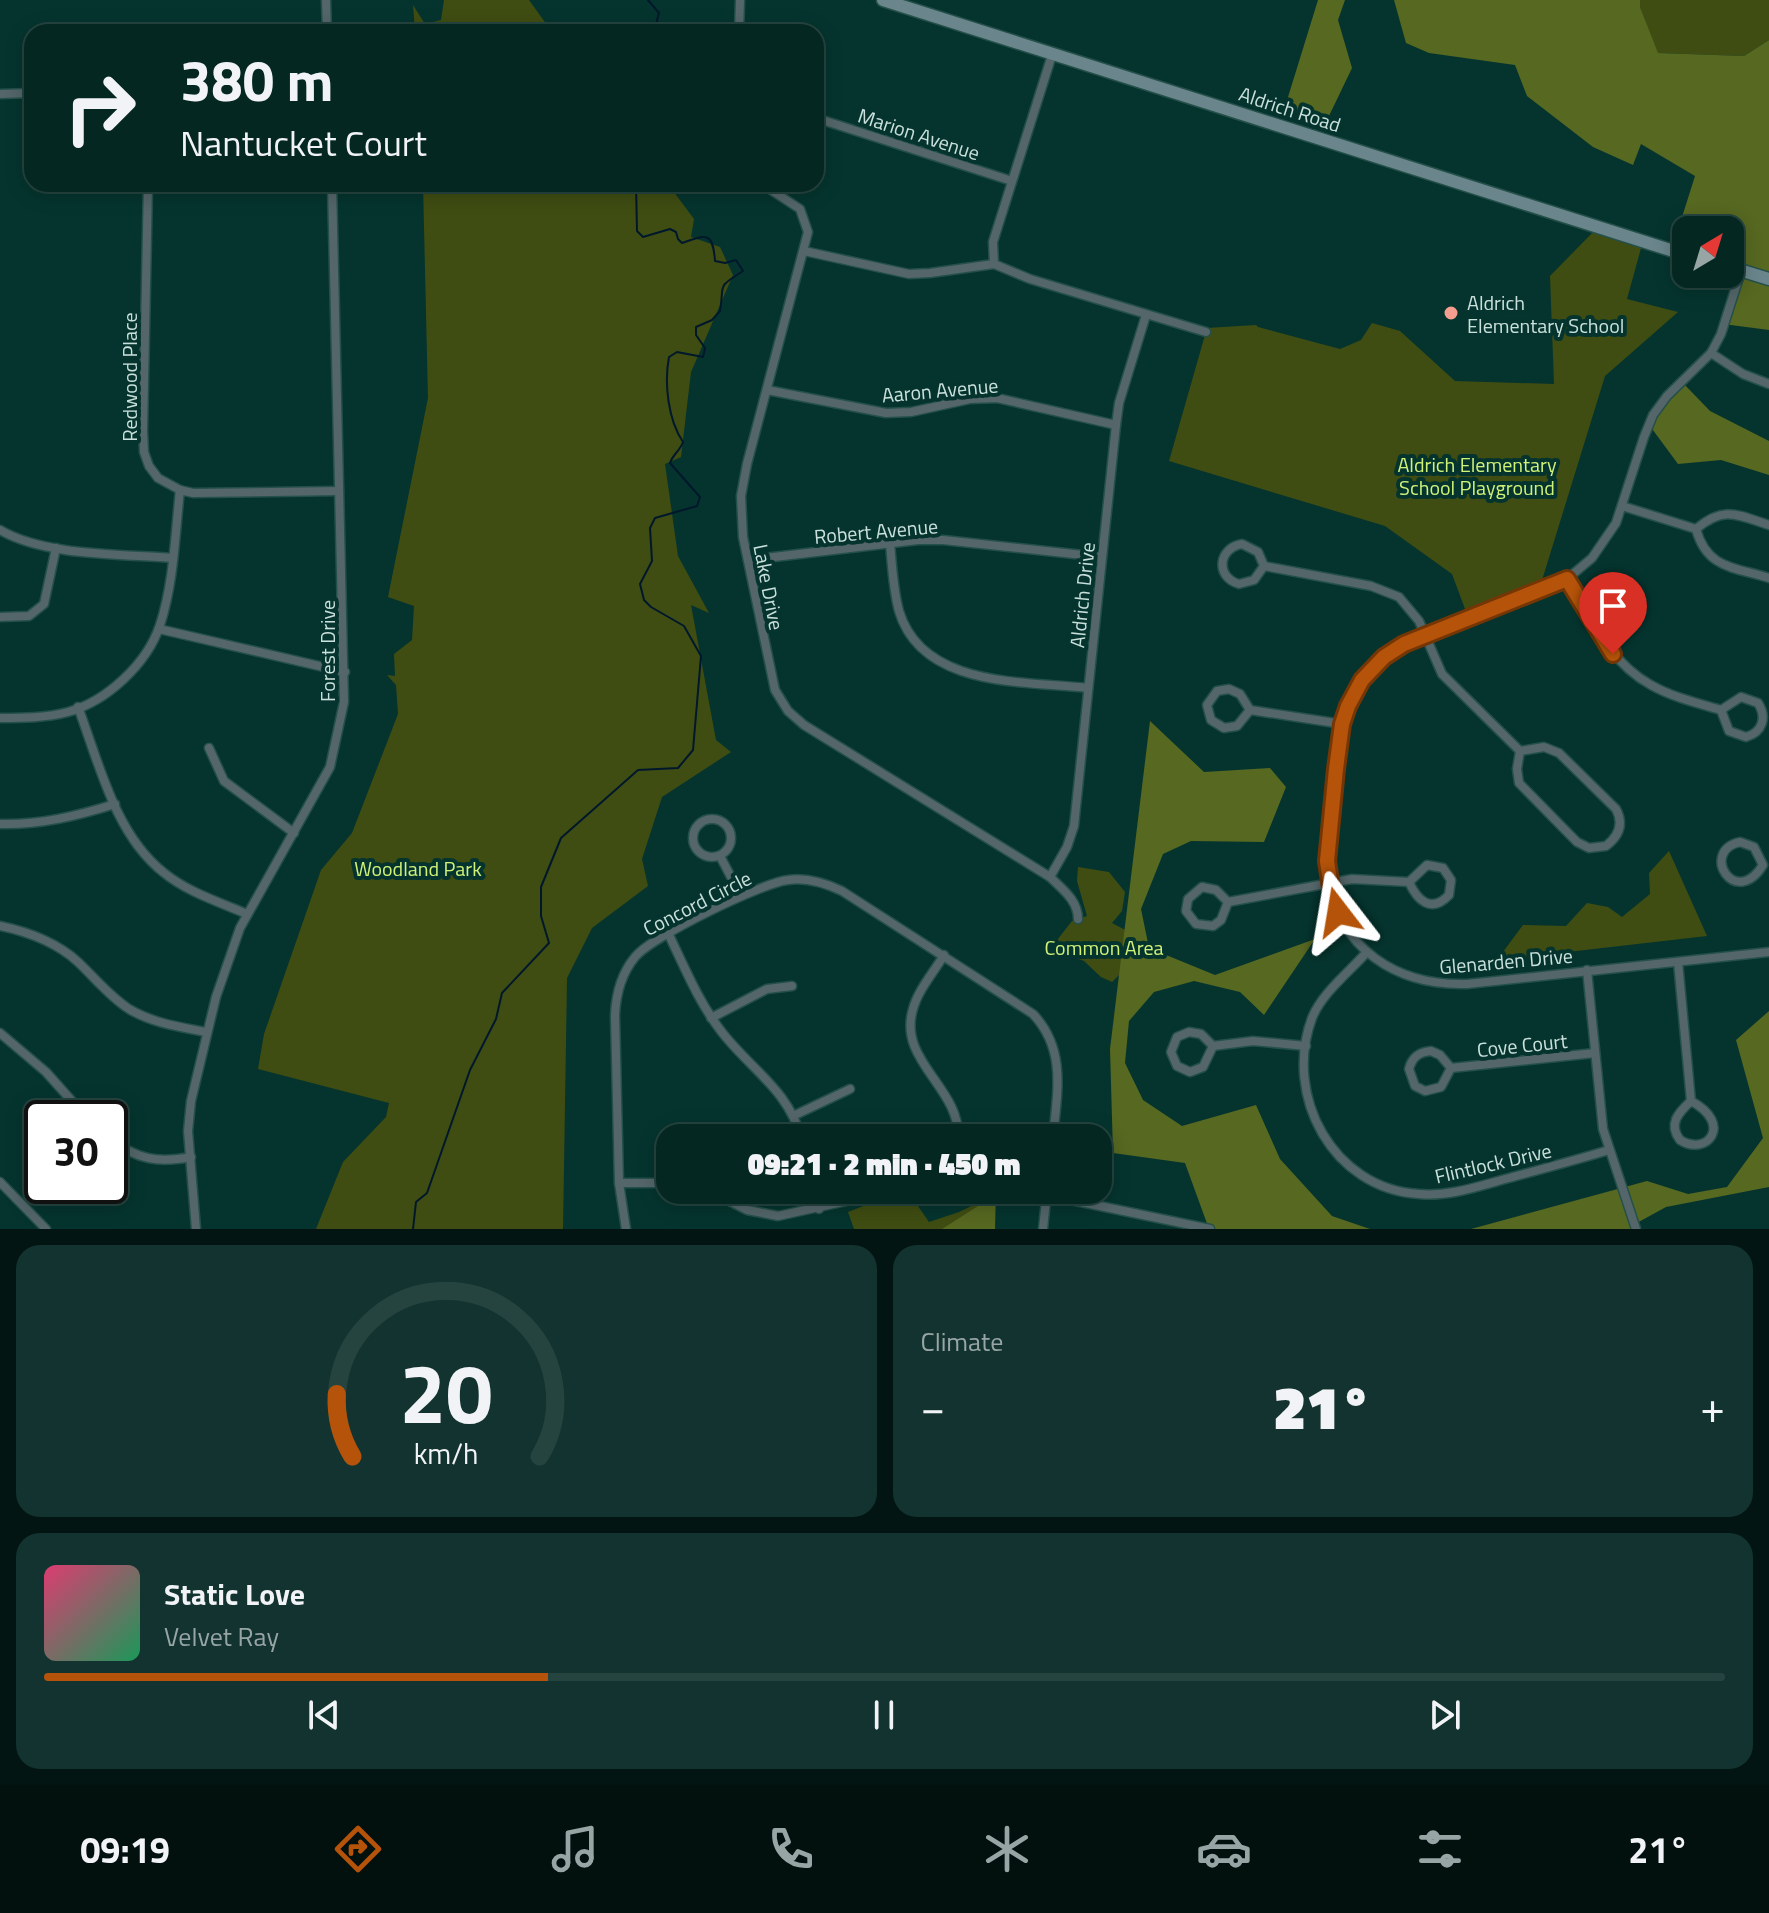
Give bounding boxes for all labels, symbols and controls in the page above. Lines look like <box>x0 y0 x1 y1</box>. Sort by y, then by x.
text: 380 m <box>180 38 333 123</box>
icon: right <box>48 56 152 160</box>
street label: Aldrich Road <box>1235 78 1345 140</box>
street label: Marion Avenue <box>854 100 984 168</box>
text: Nantucket Court <box>180 115 427 170</box>
north arrow <box>1672 216 1744 288</box>
map controls <box>1672 216 1744 288</box>
place label: Aldrich Elementary School <box>1467 287 1624 341</box>
marker: Aldrich Elementary School <box>1442 304 1460 322</box>
street label: Redwood Place <box>114 312 145 442</box>
street label: Aaron Avenue <box>880 369 1000 411</box>
park label: Aldrich Elementary School Playground <box>1397 449 1557 503</box>
street label: Robert Avenue <box>813 510 939 552</box>
street label: Lake Drive <box>745 541 793 633</box>
street label: Aldrich Drive <box>1061 541 1103 649</box>
pin <box>1579 572 1647 654</box>
icon: arrive <box>1591 584 1635 628</box>
street label: Forest Drive <box>312 600 343 702</box>
park label: Woodland Park <box>354 853 482 884</box>
street label: Concord Circle <box>637 862 757 944</box>
position arrow <box>1296 870 1380 954</box>
park label: Common Area <box>1044 932 1164 963</box>
street label: Glenarden Drive <box>1438 940 1574 982</box>
street label: Cove Court <box>1475 1025 1569 1065</box>
speed limit sign: 30 <box>24 1100 128 1204</box>
street label: Flintlock Drive <box>1432 1135 1554 1191</box>
text: 09:21 · 2 min · 450 m <box>748 1141 1020 1187</box>
text: Climate <box>921 1322 1003 1361</box>
text: 20 <box>400 1329 493 1455</box>
text: 21° <box>1273 1361 1372 1452</box>
text: − <box>921 1373 945 1440</box>
text: + <box>1700 1373 1725 1440</box>
text: km/h <box>414 1432 479 1475</box>
text: Static Love <box>164 1571 305 1617</box>
text: Velvet Ray <box>164 1617 279 1656</box>
icon: previous <box>302 1693 346 1737</box>
icon: pause <box>862 1693 906 1737</box>
icon: next <box>1423 1693 1467 1737</box>
icon: directions <box>330 1821 386 1877</box>
icon: music <box>547 1821 603 1877</box>
icon: phone <box>763 1821 819 1877</box>
icon: climate <box>979 1821 1035 1877</box>
icon: car <box>1196 1821 1252 1877</box>
icon: filters <box>1412 1821 1468 1877</box>
text: 09:19 <box>80 1822 170 1877</box>
text: 21° <box>1628 1822 1689 1877</box>

